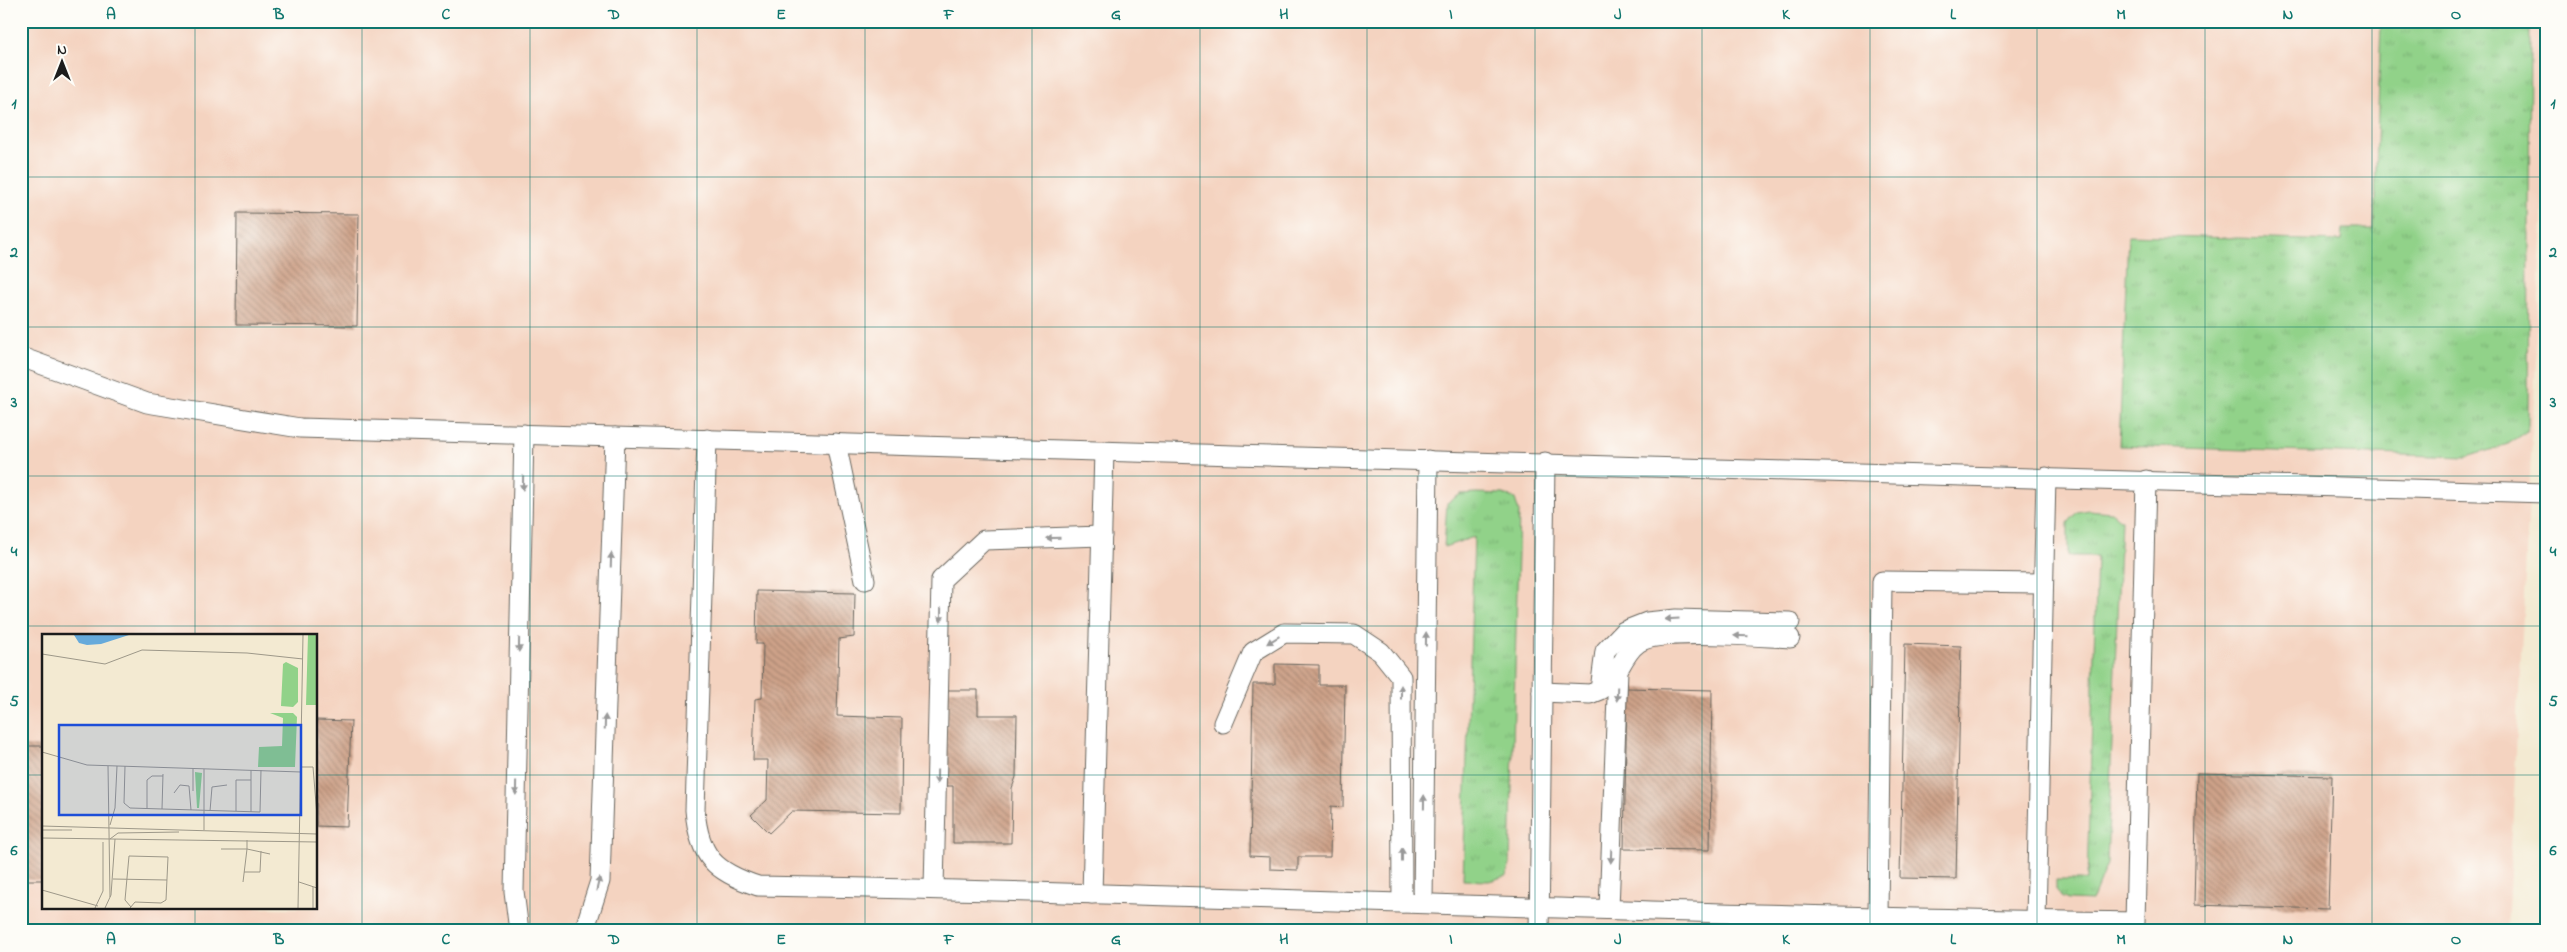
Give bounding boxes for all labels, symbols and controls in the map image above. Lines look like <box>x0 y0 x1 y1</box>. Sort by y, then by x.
text: A <box>106 3 116 27</box>
text: B <box>273 3 285 27</box>
text: C <box>442 3 451 27</box>
text: D <box>607 3 620 27</box>
text: E <box>776 3 786 27</box>
text: F <box>943 3 955 27</box>
text: G <box>1111 3 1121 27</box>
text: H <box>1279 3 1289 27</box>
text: I <box>1449 3 1453 27</box>
text: J <box>1614 3 1622 27</box>
text: K <box>1782 3 1791 27</box>
text: L <box>1950 3 1957 27</box>
text: M <box>2116 3 2126 27</box>
text: N <box>2283 3 2294 27</box>
text: O <box>2451 3 2462 27</box>
north arrow <box>38 38 88 88</box>
text: N <box>57 40 67 61</box>
text: 1 <box>11 92 17 116</box>
text: 1 <box>2550 92 2556 116</box>
text: 2 <box>9 241 18 265</box>
text: 2 <box>2548 241 2557 265</box>
text: 3 <box>10 391 18 415</box>
text: 3 <box>2549 391 2557 415</box>
one-way arrow <box>519 475 527 491</box>
one-way arrow <box>1045 534 1061 542</box>
text: 4 <box>10 540 18 564</box>
text: 4 <box>2549 540 2557 564</box>
one-way arrow <box>608 551 616 567</box>
one-way arrow <box>936 607 944 623</box>
one-way arrow <box>1663 616 1679 624</box>
one-way arrow <box>1422 631 1430 647</box>
one-way arrow <box>1733 632 1749 640</box>
inset map <box>42 634 318 910</box>
one-way arrow <box>1266 635 1280 644</box>
one-way arrow <box>515 637 523 653</box>
one-way arrow <box>1397 684 1405 700</box>
one-way arrow <box>1613 686 1621 702</box>
text: 5 <box>9 690 19 714</box>
text: 5 <box>2548 690 2558 714</box>
one-way arrow <box>602 714 610 730</box>
one-way arrow <box>933 770 941 786</box>
one-way arrow <box>512 781 520 797</box>
one-way arrow <box>1420 793 1428 809</box>
text: 6 <box>9 839 18 863</box>
text: 6 <box>2548 839 2557 863</box>
one-way arrow <box>1398 846 1406 862</box>
one-way arrow <box>1607 849 1615 865</box>
one-way arrow <box>594 877 602 892</box>
text: A <box>106 928 116 952</box>
text: B <box>273 928 285 952</box>
text: C <box>442 928 451 952</box>
text: D <box>607 928 620 952</box>
text: E <box>776 928 786 952</box>
text: F <box>943 928 955 952</box>
text: G <box>1111 928 1121 952</box>
text: H <box>1279 928 1289 952</box>
text: I <box>1449 928 1453 952</box>
text: J <box>1614 928 1622 952</box>
text: K <box>1782 928 1791 952</box>
text: L <box>1950 928 1957 952</box>
text: M <box>2116 928 2126 952</box>
text: N <box>2283 928 2294 952</box>
text: O <box>2451 928 2462 952</box>

